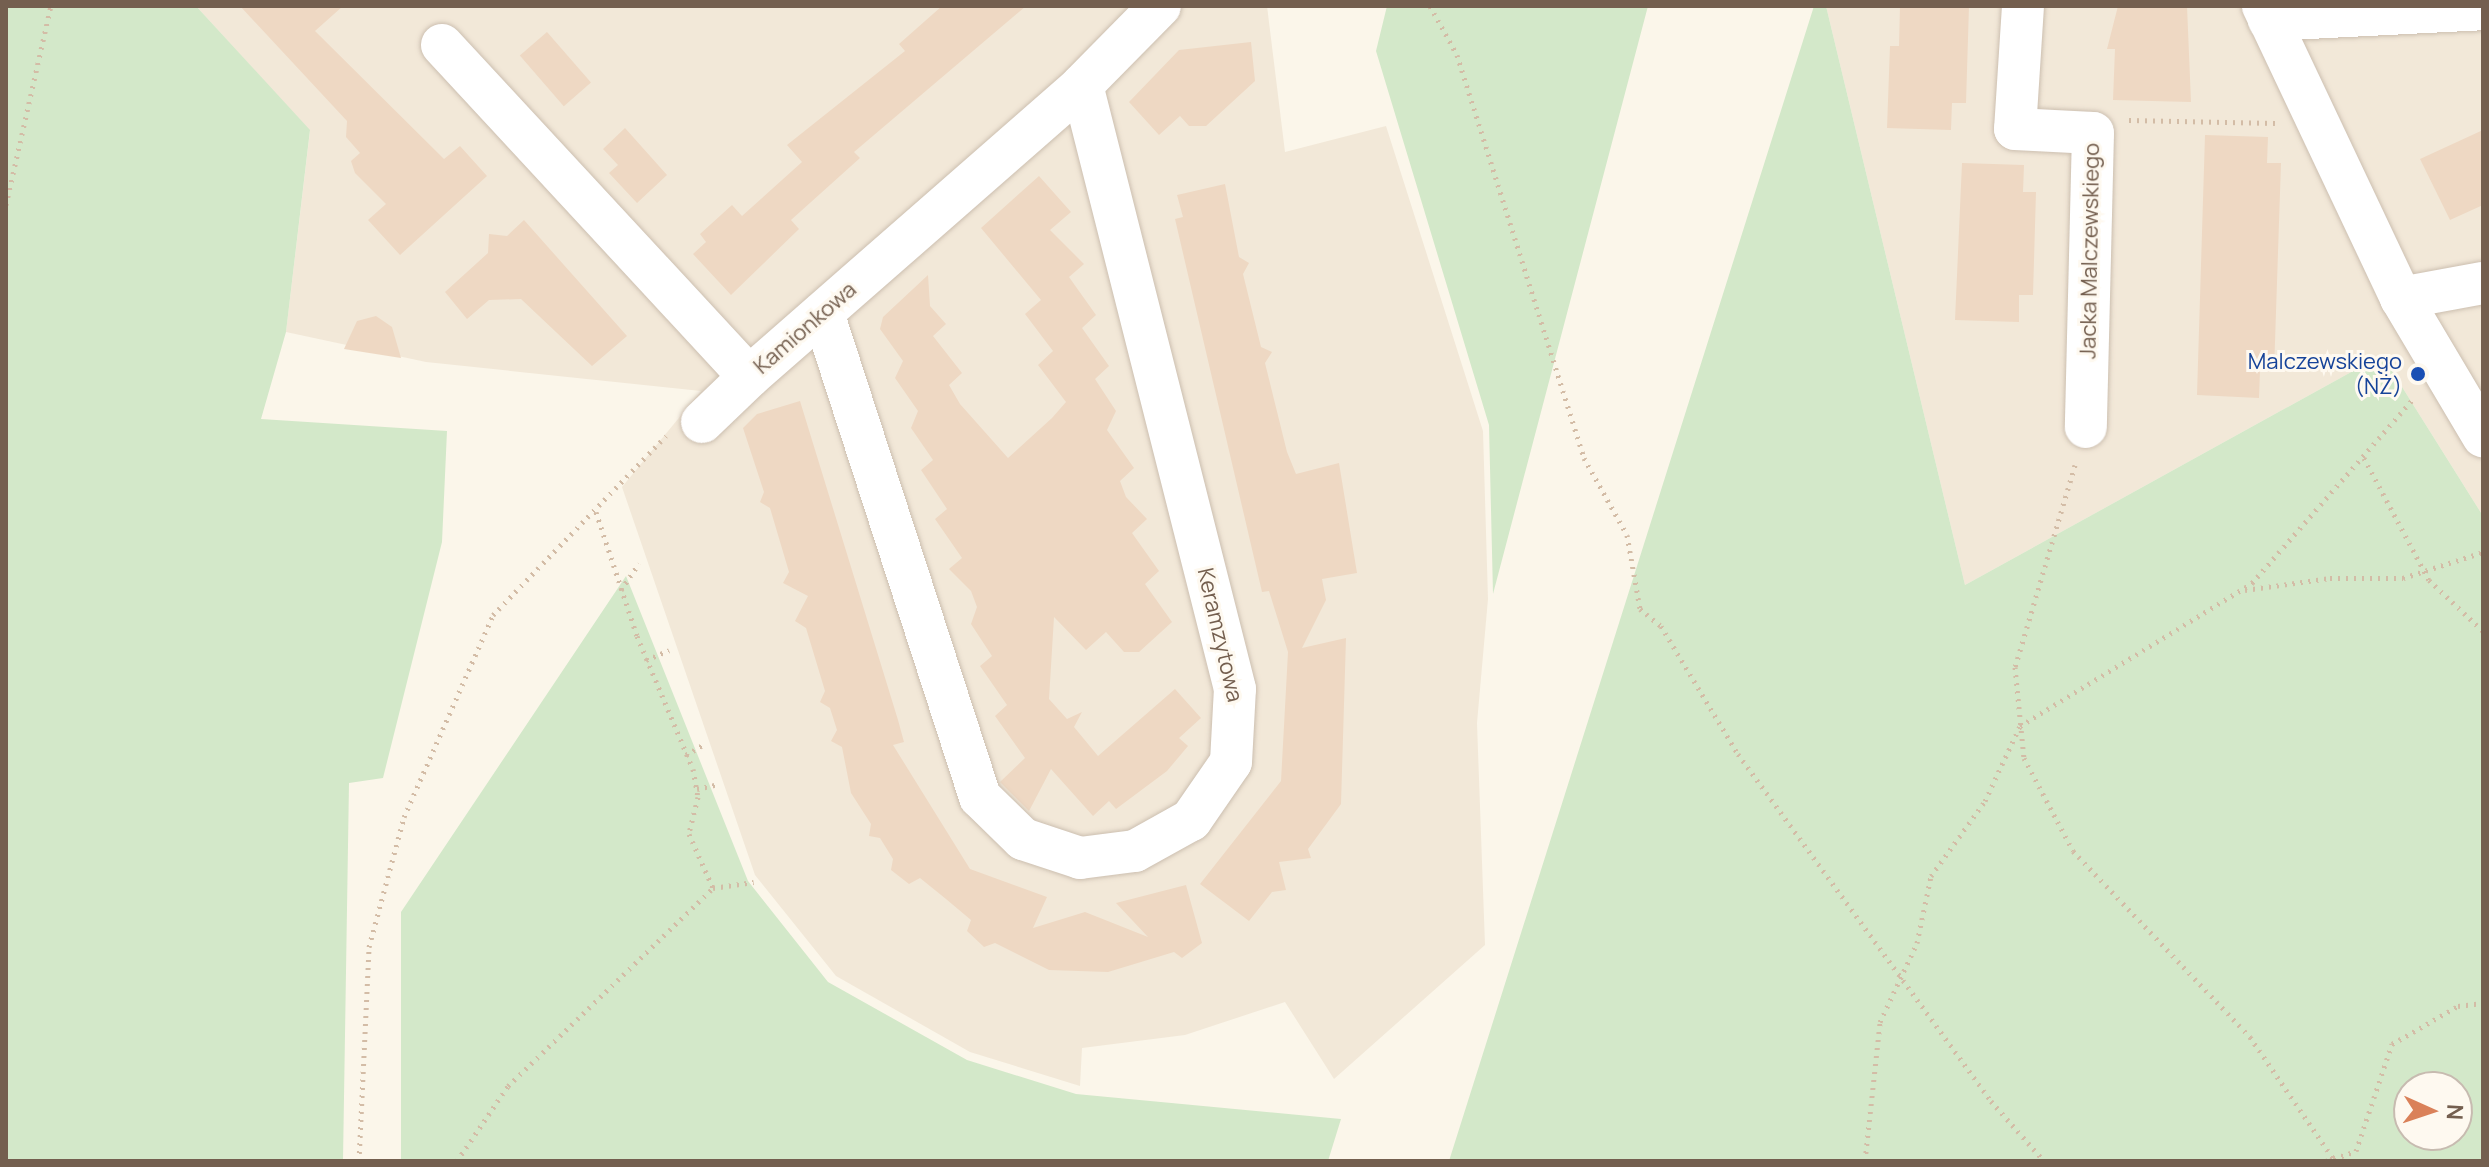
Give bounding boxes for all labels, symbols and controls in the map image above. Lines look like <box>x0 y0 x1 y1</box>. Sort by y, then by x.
street label: Jacka Malczewskiego <box>2075 143 2105 359</box>
street label: Kamionkowa <box>748 276 862 380</box>
place label: Malczewskiego (NŻ) <box>2248 348 2402 400</box>
marker: Malczewskiego (NŻ) <box>2409 365 2427 383</box>
street label: Keramzytowa <box>1192 566 1248 704</box>
north arrow <box>2393 1071 2473 1151</box>
text: N <box>2440 1103 2470 1121</box>

